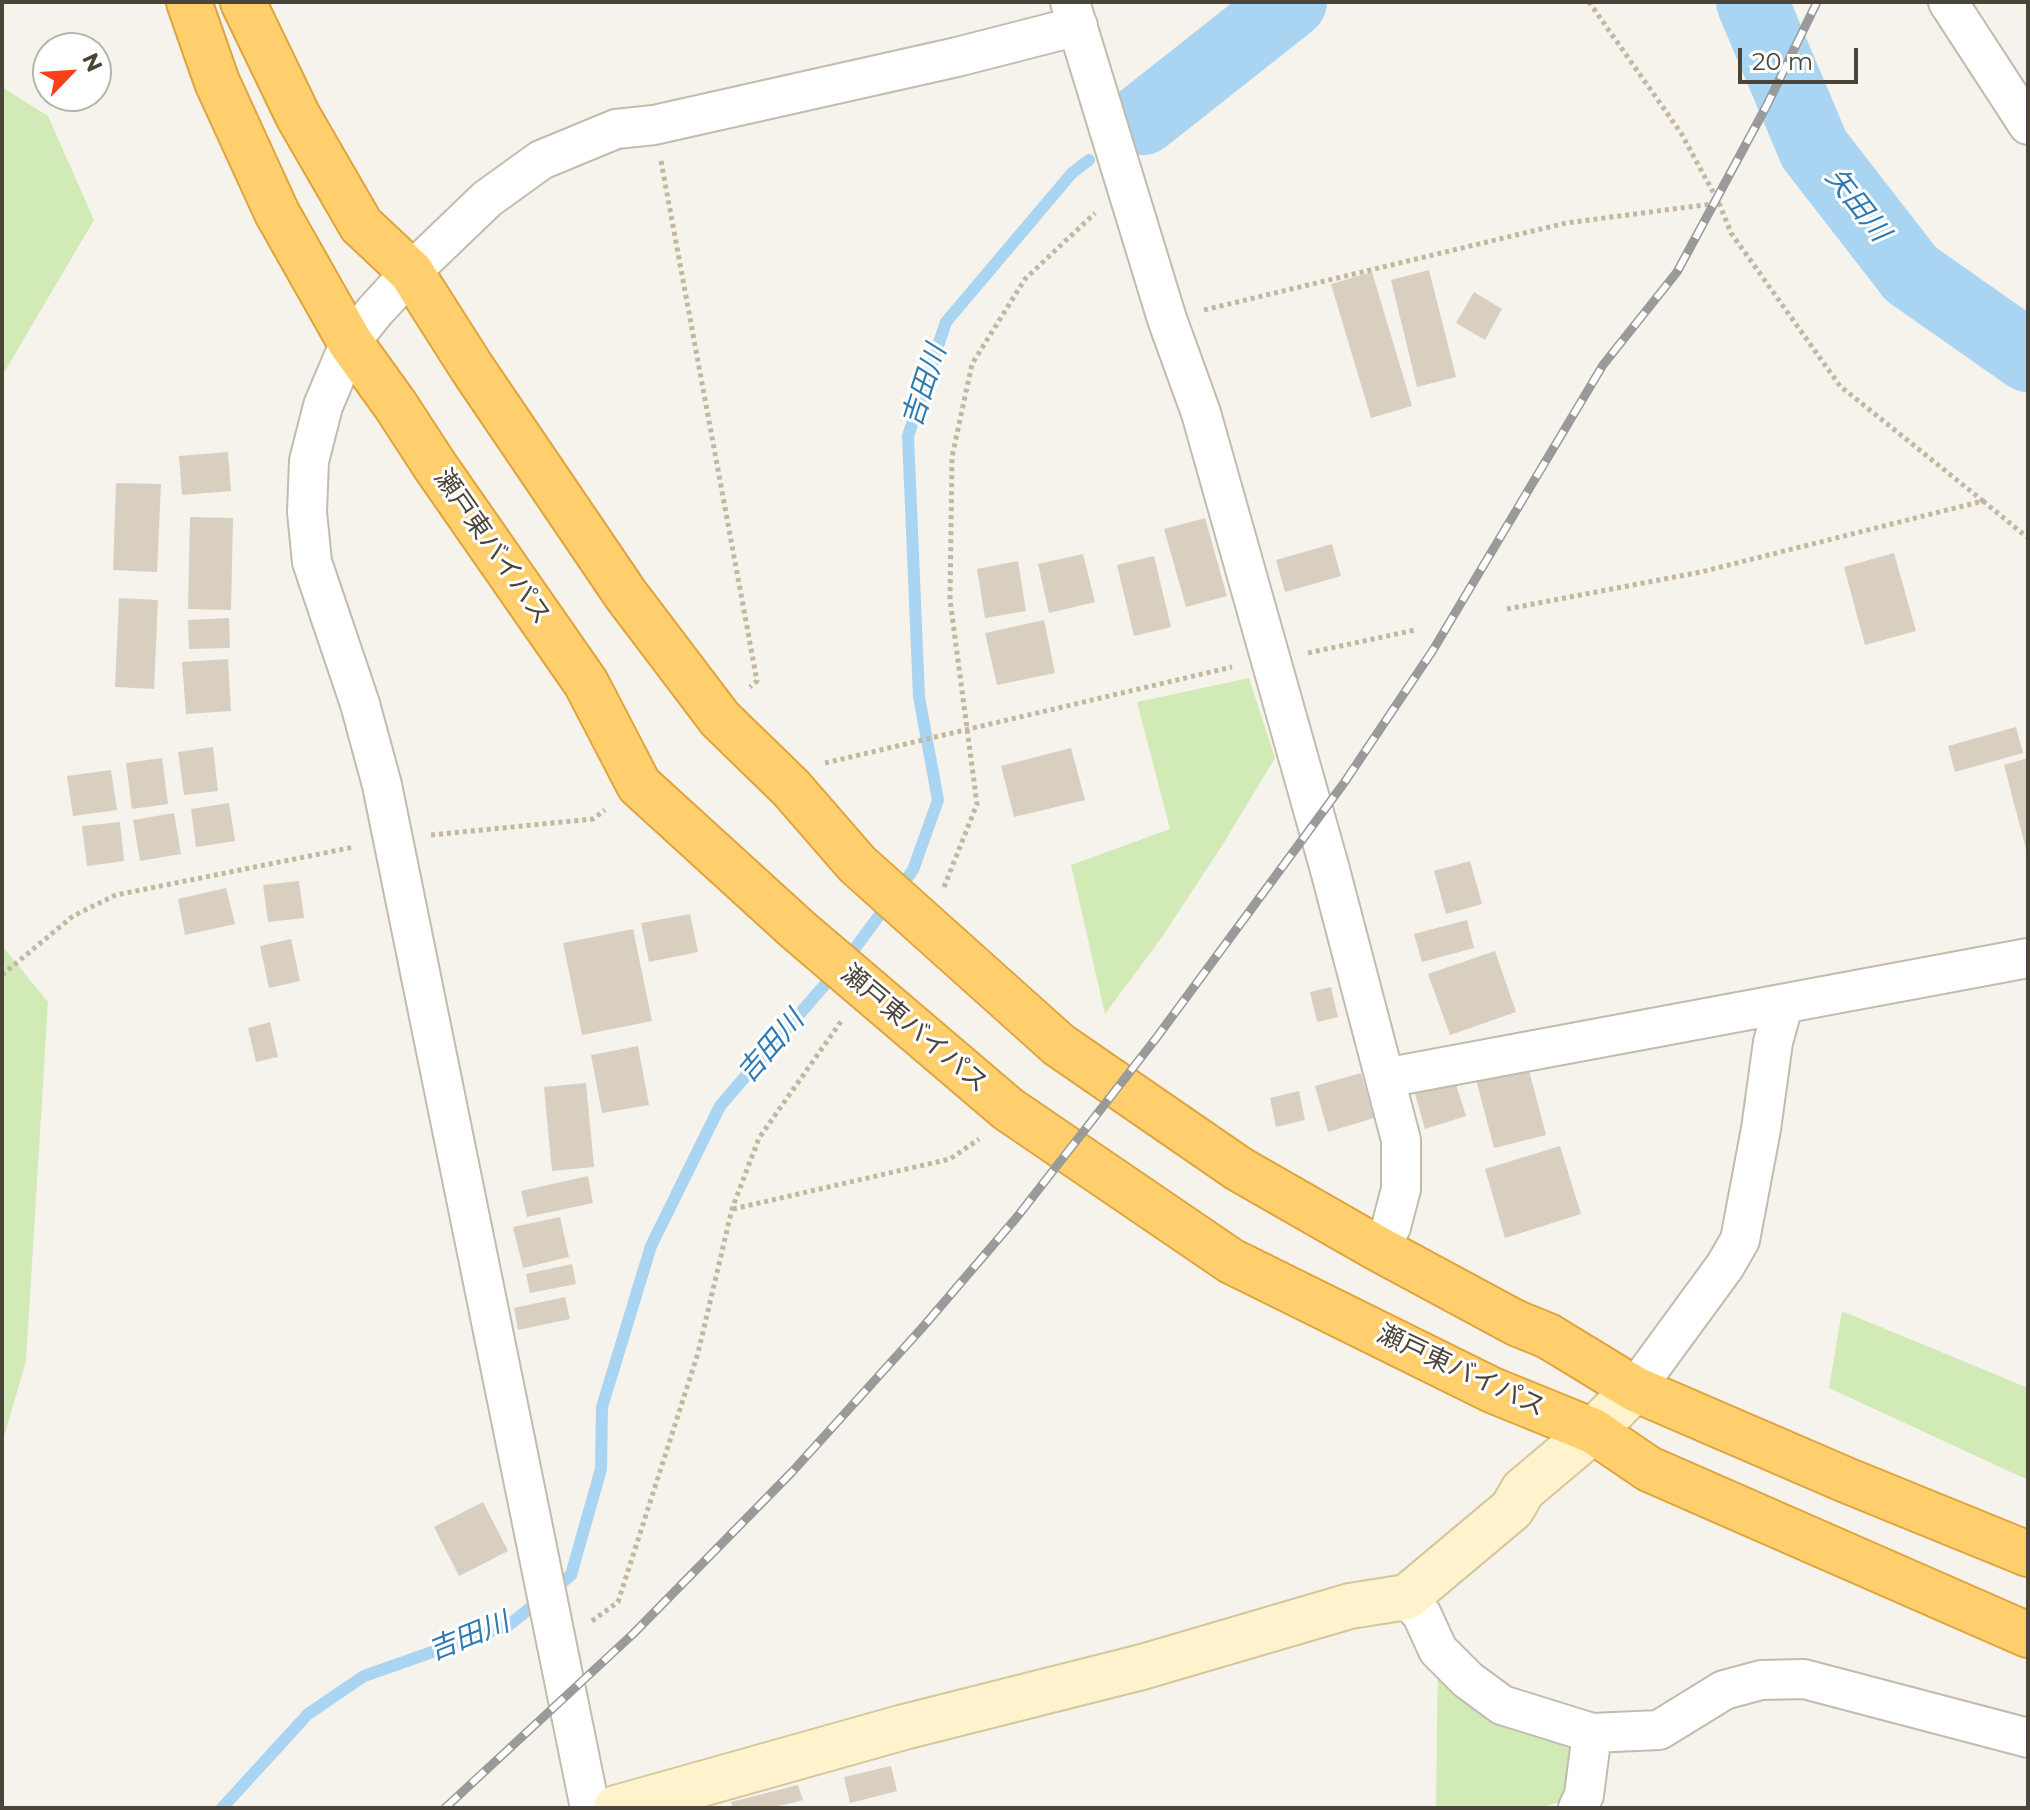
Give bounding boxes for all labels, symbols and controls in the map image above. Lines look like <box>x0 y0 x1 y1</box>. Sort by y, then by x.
north arrow <box>32 32 112 112</box>
scale bar <box>1742 32 1862 82</box>
text: 20 m <box>1752 47 1813 76</box>
text: N <box>76 49 108 76</box>
water label: 矢田川 <box>1818 162 1896 248</box>
water label: 吉田川 <box>896 341 954 431</box>
street label: 瀬戸東バイパス <box>427 464 557 630</box>
street label: 瀬戸東バイパス <box>834 959 994 1099</box>
water label: 吉田川 <box>731 1004 811 1090</box>
street label: 瀬戸東バイパス <box>1372 1318 1550 1424</box>
water label: 吉田川 <box>424 1606 514 1668</box>

